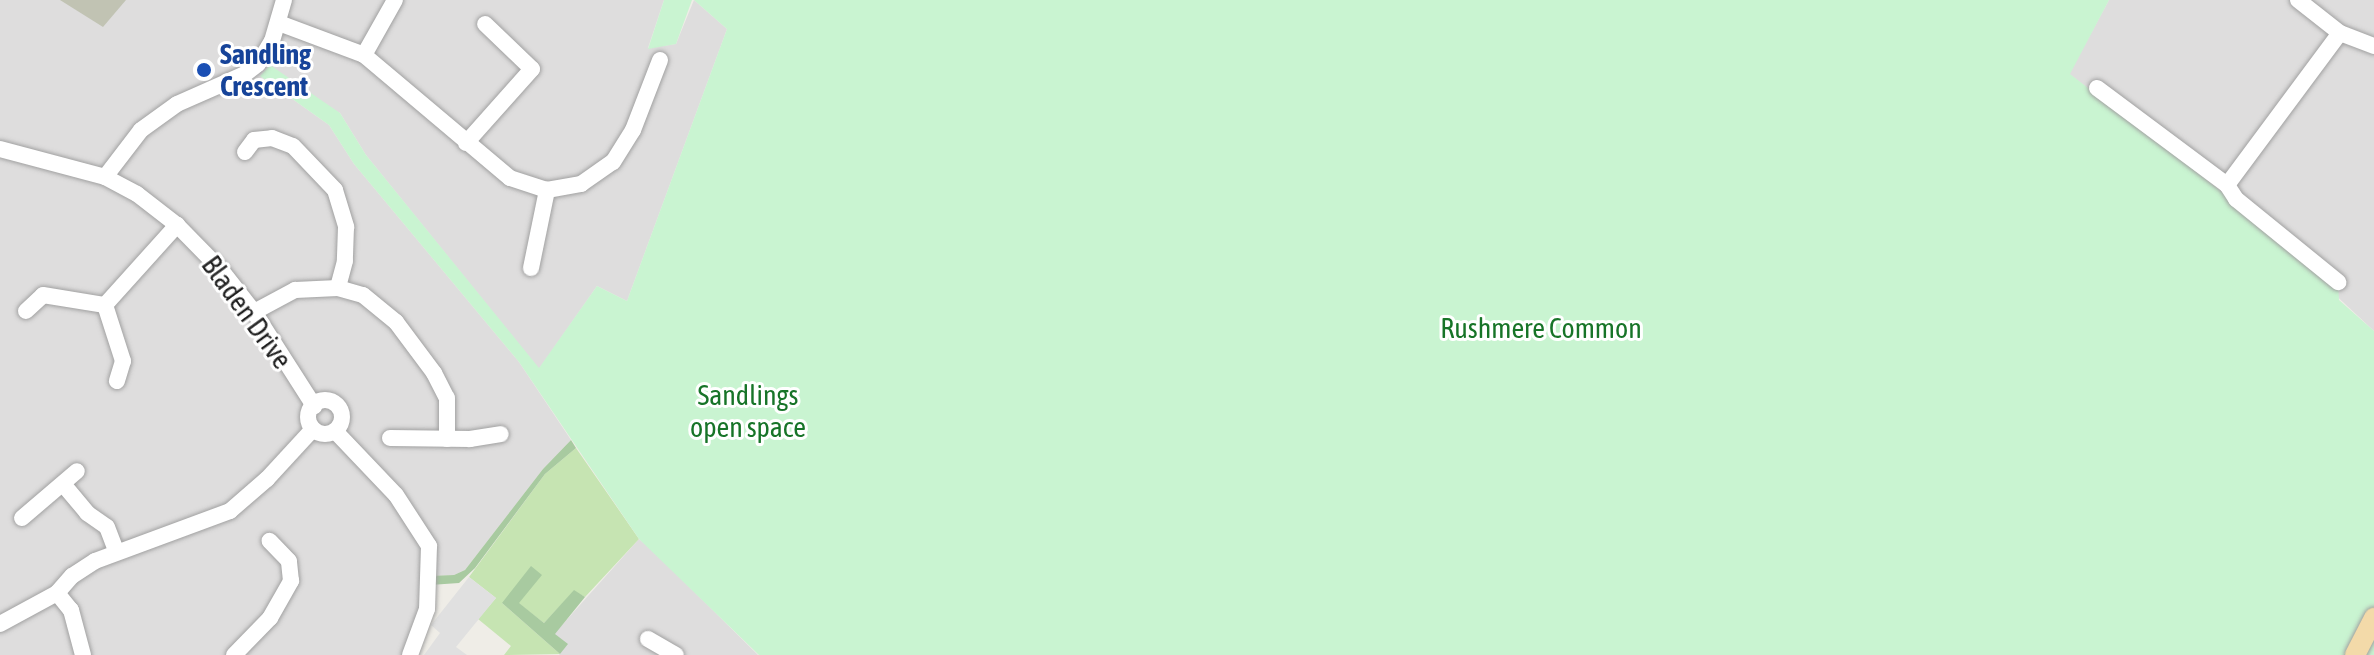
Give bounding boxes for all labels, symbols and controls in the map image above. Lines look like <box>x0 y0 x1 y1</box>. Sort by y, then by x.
place label: Sandling Crescent <box>220 37 311 103</box>
marker: Sandling Crescent <box>195 61 213 79</box>
street label: Bladen Drive <box>195 249 299 375</box>
park label: Rushmere Common <box>1440 311 1642 345</box>
park label: Sandlings open space <box>690 378 806 444</box>

